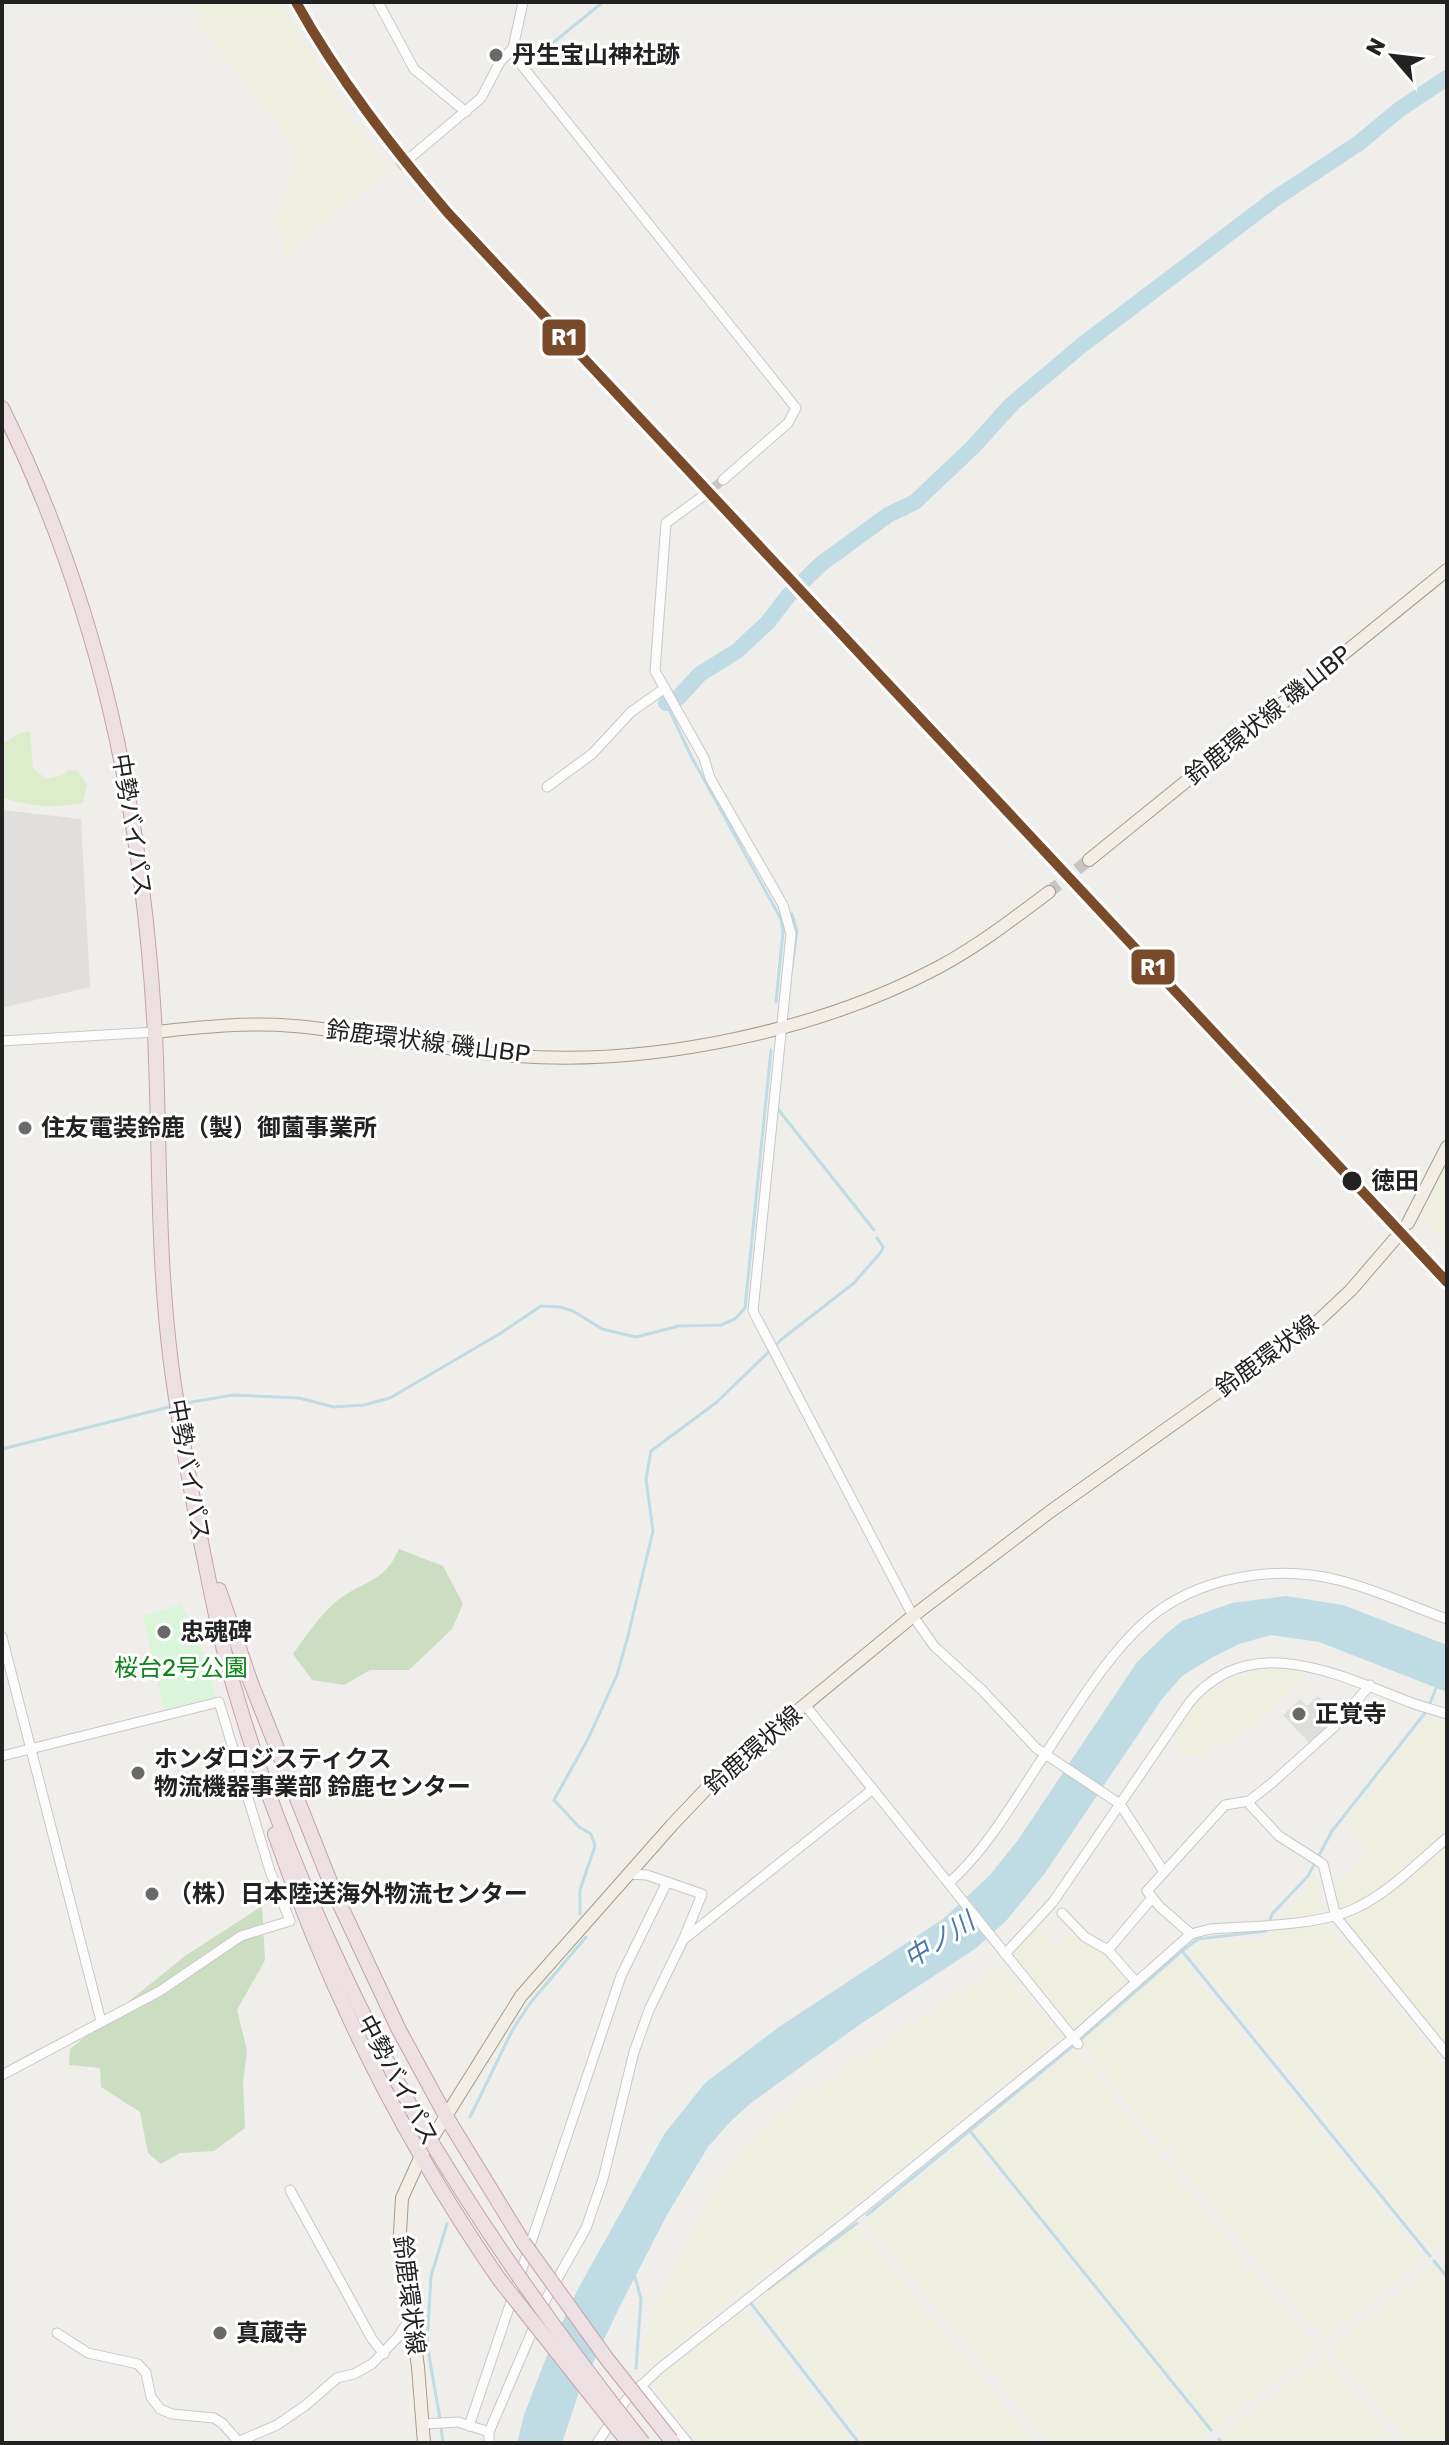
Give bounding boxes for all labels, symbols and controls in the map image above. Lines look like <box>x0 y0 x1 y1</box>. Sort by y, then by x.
north arrow <box>1353 16 1433 96</box>
text: N <box>1360 34 1391 60</box>
place label: 丹生宝山神社跡 <box>512 41 680 69</box>
marker: 丹生宝山神社跡 <box>487 46 505 64</box>
line badge: R1 <box>541 318 587 357</box>
text: R1 <box>551 324 577 351</box>
street label: 鈴鹿環状線 磯山BP <box>1179 640 1357 790</box>
street label: 中勢バイパス <box>107 752 157 898</box>
line badge: R1 <box>1130 948 1176 986</box>
text: R1 <box>1140 954 1166 981</box>
street label: 鈴鹿環状線 磯山BP <box>324 1016 532 1068</box>
place label: 住友電装鈴鹿（製）御薗事業所 <box>41 1114 377 1142</box>
marker: 住友電装鈴鹿（製）御薗事業所 <box>16 1119 34 1137</box>
place label: 徳田 <box>1371 1167 1419 1195</box>
marker: 徳田 <box>1340 1169 1364 1193</box>
street label: 鈴鹿環状線 <box>1210 1309 1324 1403</box>
street label: 中勢バイパス <box>163 1397 215 1543</box>
place label: 忠魂碑 <box>180 1618 252 1646</box>
marker: 忠魂碑 <box>155 1623 173 1641</box>
park label: 桜台2号公園 <box>114 1654 248 1682</box>
street label: 鈴鹿環状線 <box>699 1700 807 1800</box>
place label: 正覚寺 <box>1315 1700 1387 1728</box>
marker: 正覚寺 <box>1290 1705 1308 1723</box>
place label: ホンダロジスティクス 物流機器事業部 鈴鹿センター <box>154 1745 471 1801</box>
marker: ホンダロジスティクス 物流機器事業部 鈴鹿センター <box>129 1764 147 1782</box>
place label: （株）日本陸送海外物流センター <box>168 1880 528 1908</box>
marker: （株）日本陸送海外物流センター <box>143 1885 161 1903</box>
water label: 中ノ川 <box>898 1905 983 1975</box>
street label: 中勢バイパス <box>352 2010 444 2150</box>
street label: 鈴鹿環状線 <box>388 2234 430 2356</box>
place label: 真蔵寺 <box>236 2319 308 2347</box>
marker: 真蔵寺 <box>211 2324 229 2342</box>

